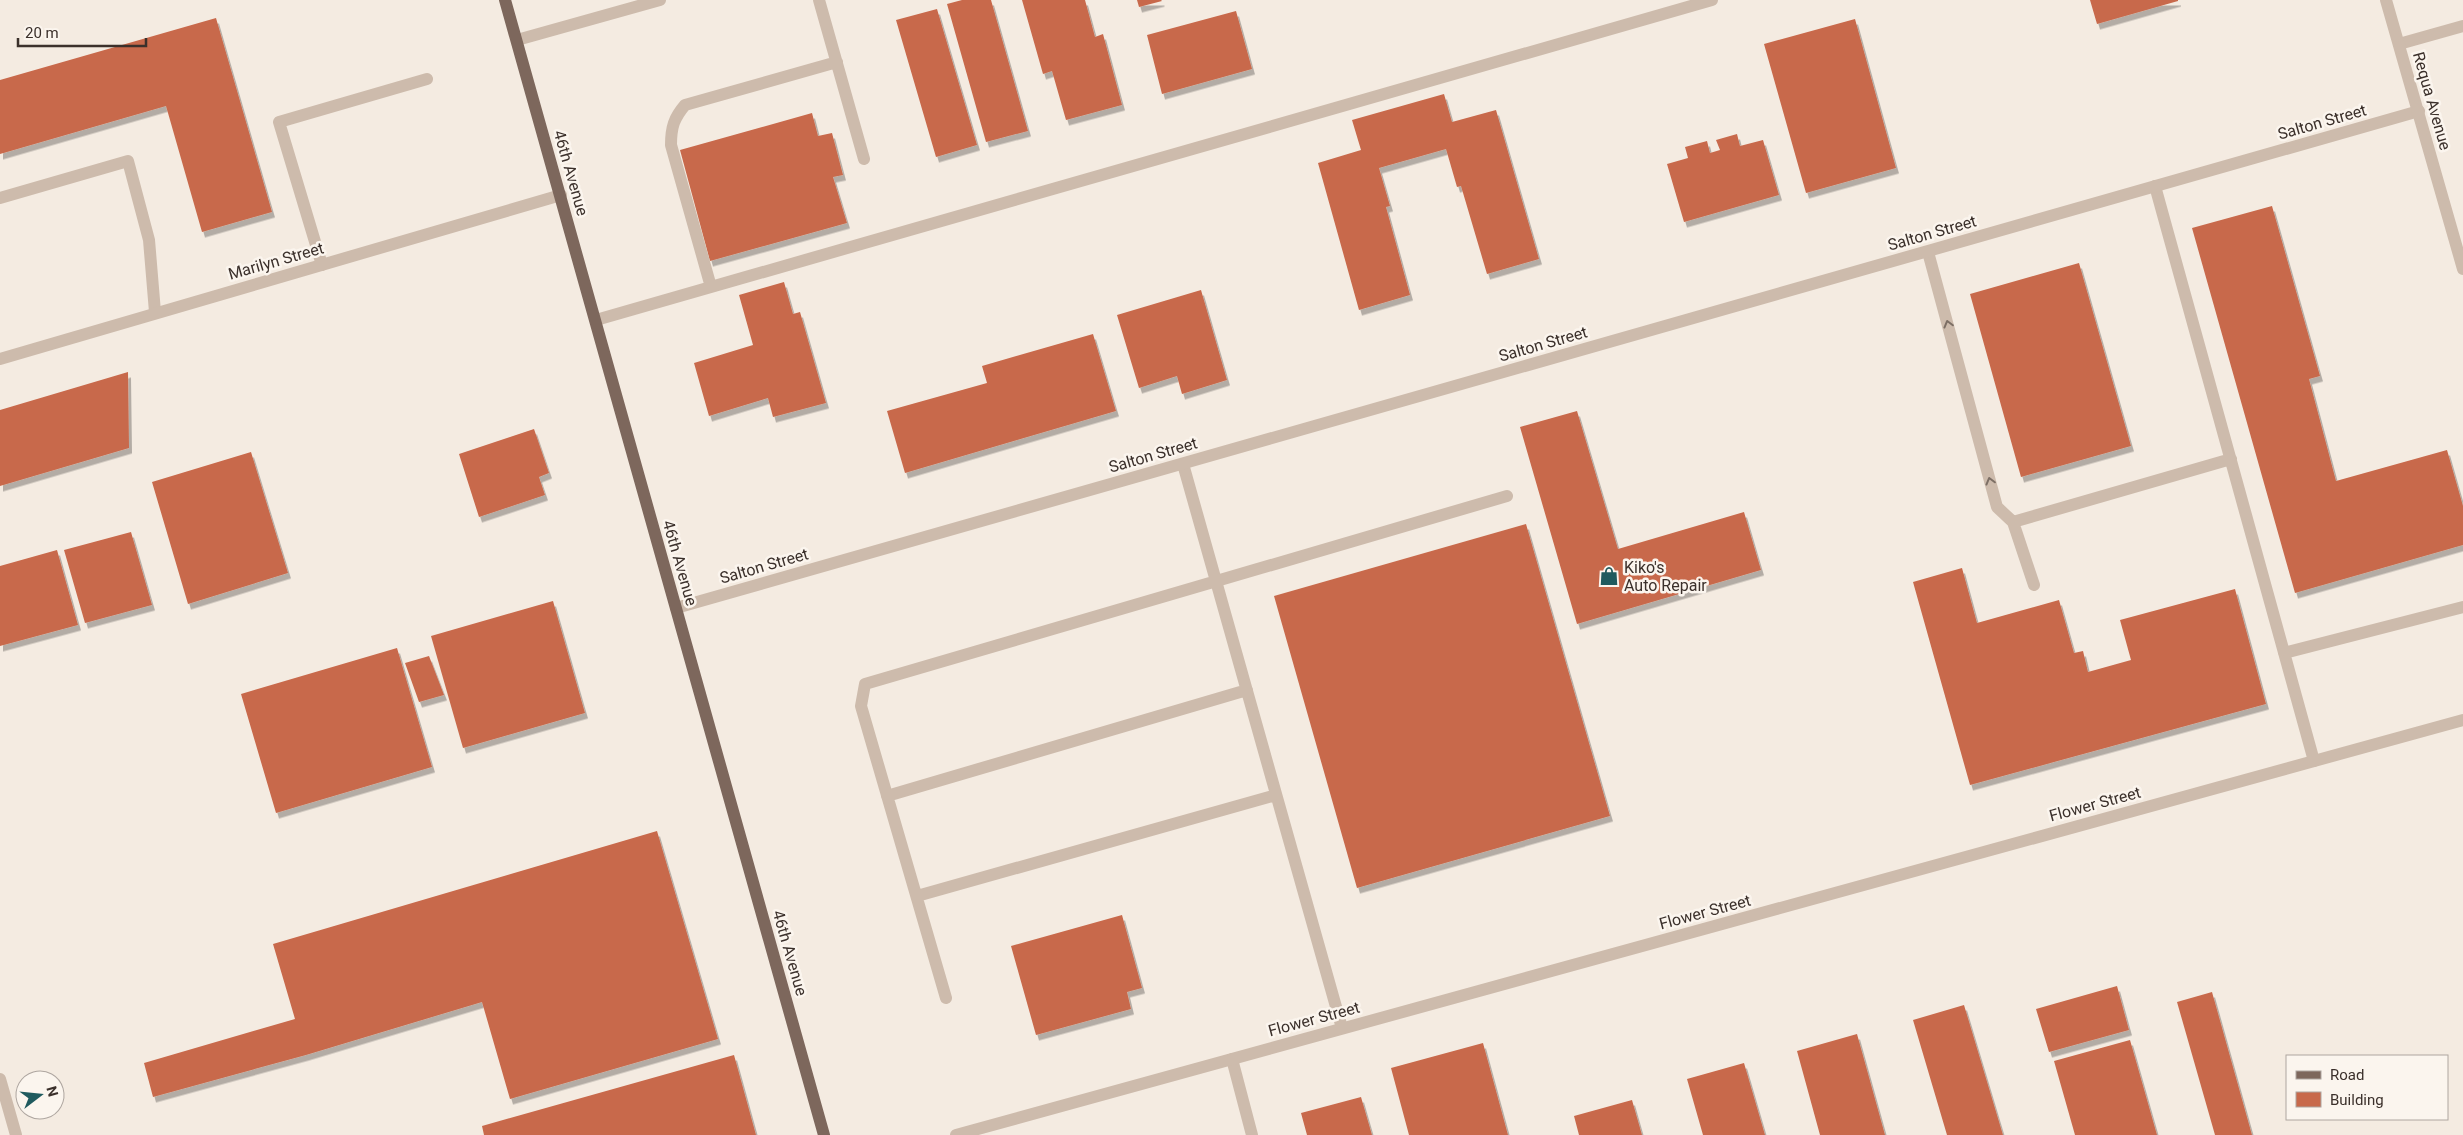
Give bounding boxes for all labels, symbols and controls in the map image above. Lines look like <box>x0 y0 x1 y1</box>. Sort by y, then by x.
scale bar <box>18 15 145 47</box>
text: 20 m <box>25 24 59 42</box>
street label: Requa Avenue <box>2409 50 2455 152</box>
street label: Salton Street <box>2275 100 2369 144</box>
street label: 46th Avenue <box>550 128 592 218</box>
street label: Salton Street <box>1885 211 1979 255</box>
street label: Marilyn Street <box>226 238 326 284</box>
one-way arrow <box>1943 320 1953 329</box>
street label: Salton Street <box>1496 322 1590 366</box>
street label: Salton Street <box>1106 433 1200 477</box>
one-way arrow <box>1986 477 1996 485</box>
street label: 46th Avenue <box>659 518 701 608</box>
street label: Salton Street <box>717 544 811 588</box>
place label: Kiko's Auto Repair <box>1624 558 1707 595</box>
shop icon: Kiko's Auto Repair <box>1598 565 1620 587</box>
street label: Flower Street <box>2047 783 2143 825</box>
street label: Flower Street <box>1657 891 1753 933</box>
street label: 46th Avenue <box>769 908 811 998</box>
street label: Flower Street <box>1266 998 1362 1040</box>
legend <box>2286 1055 2448 1120</box>
text: Road <box>2330 1066 2364 1084</box>
north arrow <box>15 1070 65 1120</box>
text: N <box>43 1084 62 1098</box>
text: Building <box>2330 1091 2384 1109</box>

